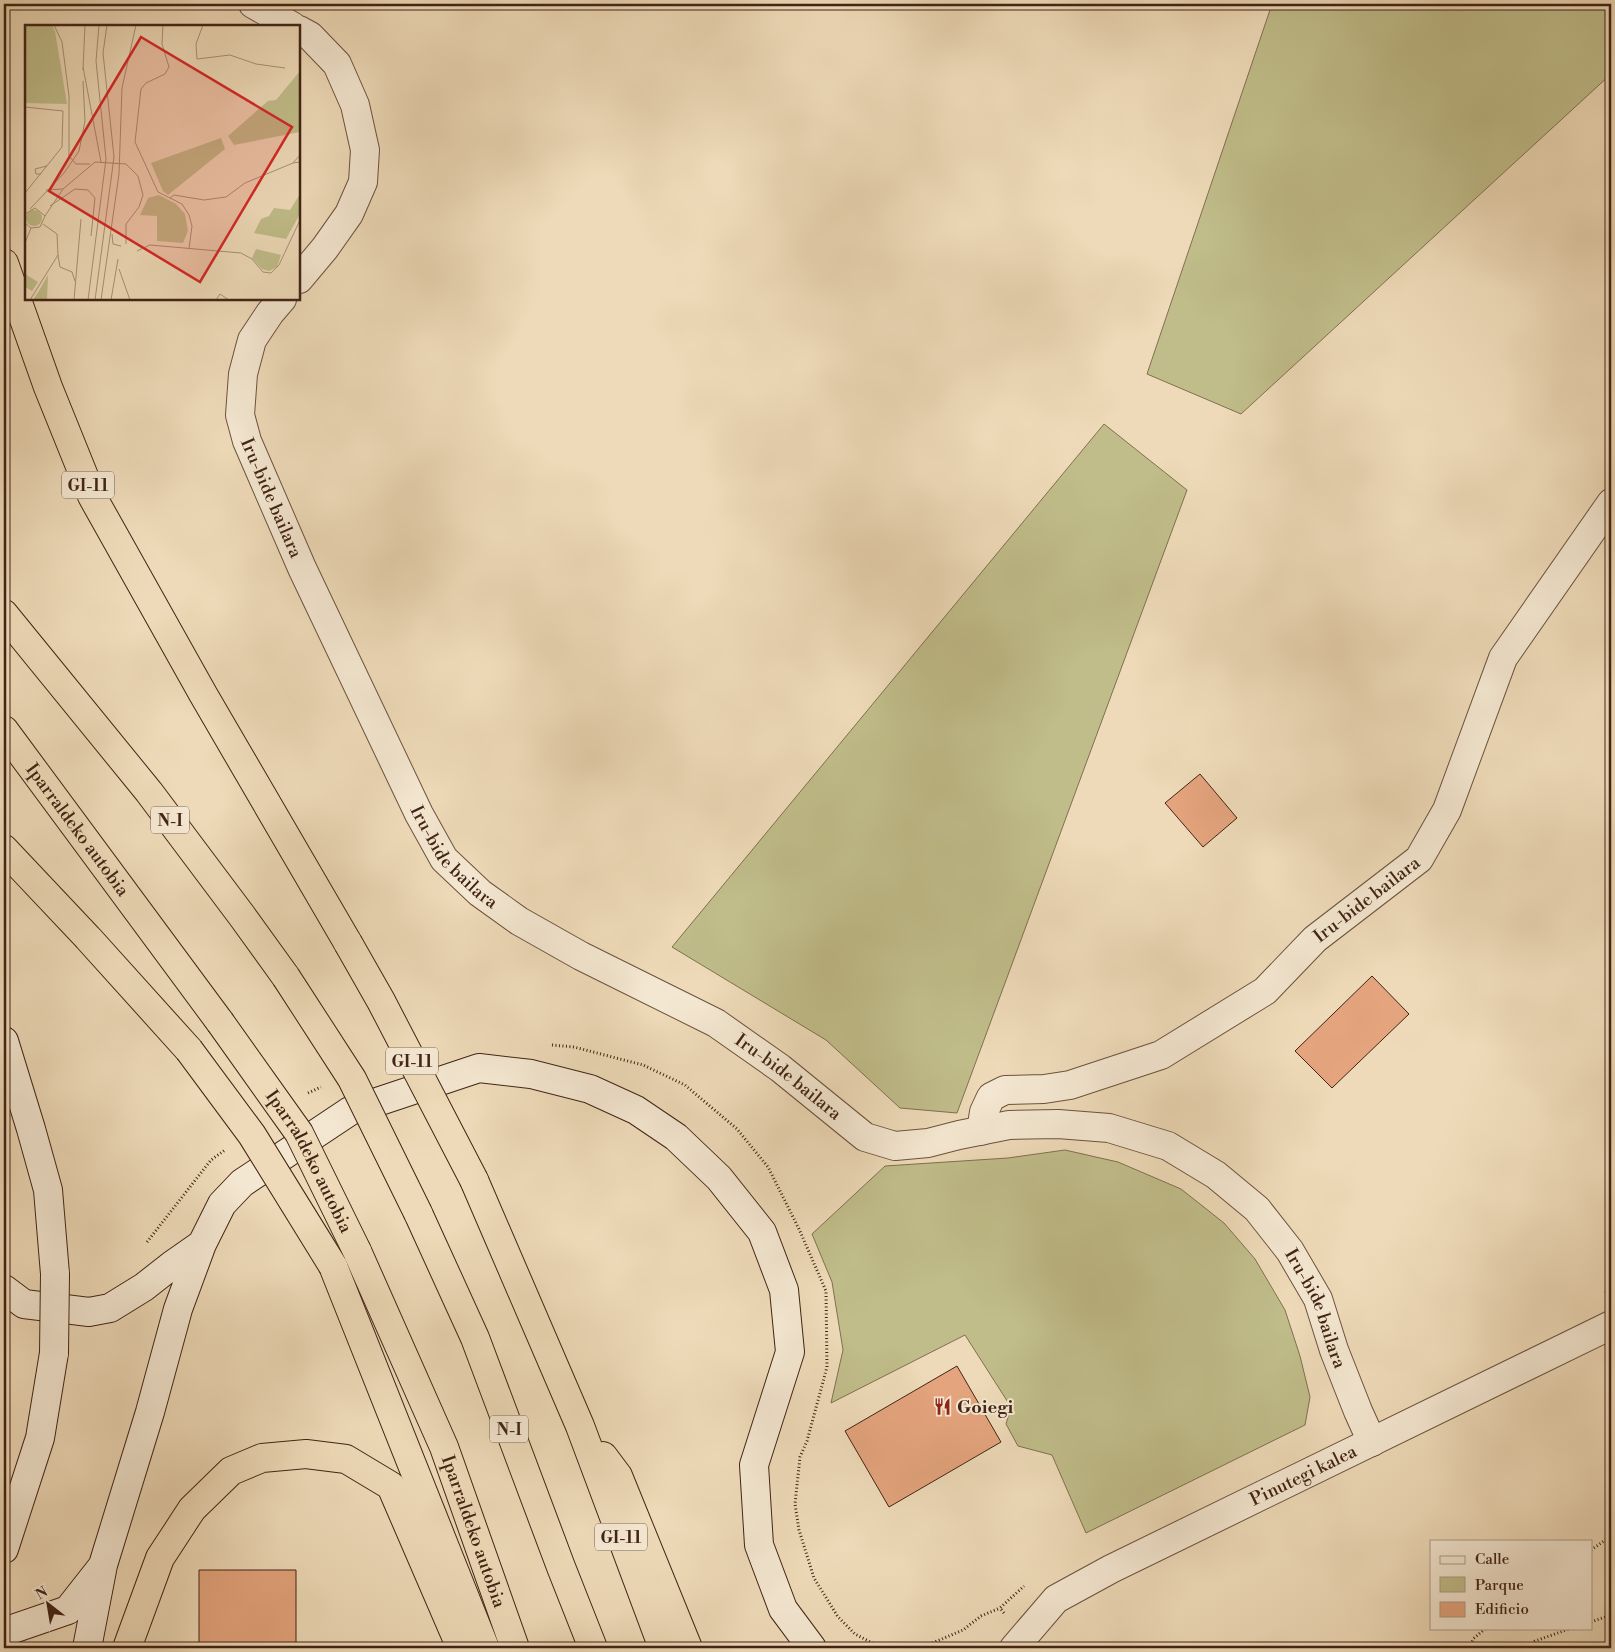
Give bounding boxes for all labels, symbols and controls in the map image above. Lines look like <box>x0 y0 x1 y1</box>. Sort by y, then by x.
inset map <box>25 25 300 300</box>
street label: Iru-bide bailara <box>235 435 308 562</box>
road number: GI-11 <box>62 472 114 498</box>
street label: Iparraldeko autobia <box>21 759 135 902</box>
street label: Iru-bide bailara <box>405 802 503 915</box>
road number: N-I <box>151 806 189 834</box>
street label: Iru-bide bailara <box>1309 851 1426 948</box>
street label: Iru-bide bailara <box>730 1029 847 1126</box>
road number: GI-11 <box>386 1048 438 1074</box>
street label: Iparraldeko autobia <box>260 1086 358 1238</box>
street label: Iru-bide bailara <box>1279 1245 1351 1372</box>
place label: Goiegi <box>957 1396 1013 1419</box>
restaurant icon: Goiegi <box>933 1397 953 1417</box>
road number: N-I <box>490 1416 528 1442</box>
street label: Pinutegi kalea <box>1246 1439 1361 1511</box>
street label: Iparraldeko autobia <box>436 1452 511 1612</box>
road number: GI-11 <box>595 1524 647 1550</box>
legend <box>1430 1540 1592 1630</box>
text: Calle <box>1475 1550 1509 1569</box>
text: Parque <box>1475 1576 1524 1595</box>
north arrow <box>22 1580 72 1630</box>
text: N <box>32 1583 51 1604</box>
text: Edificio <box>1475 1600 1529 1619</box>

